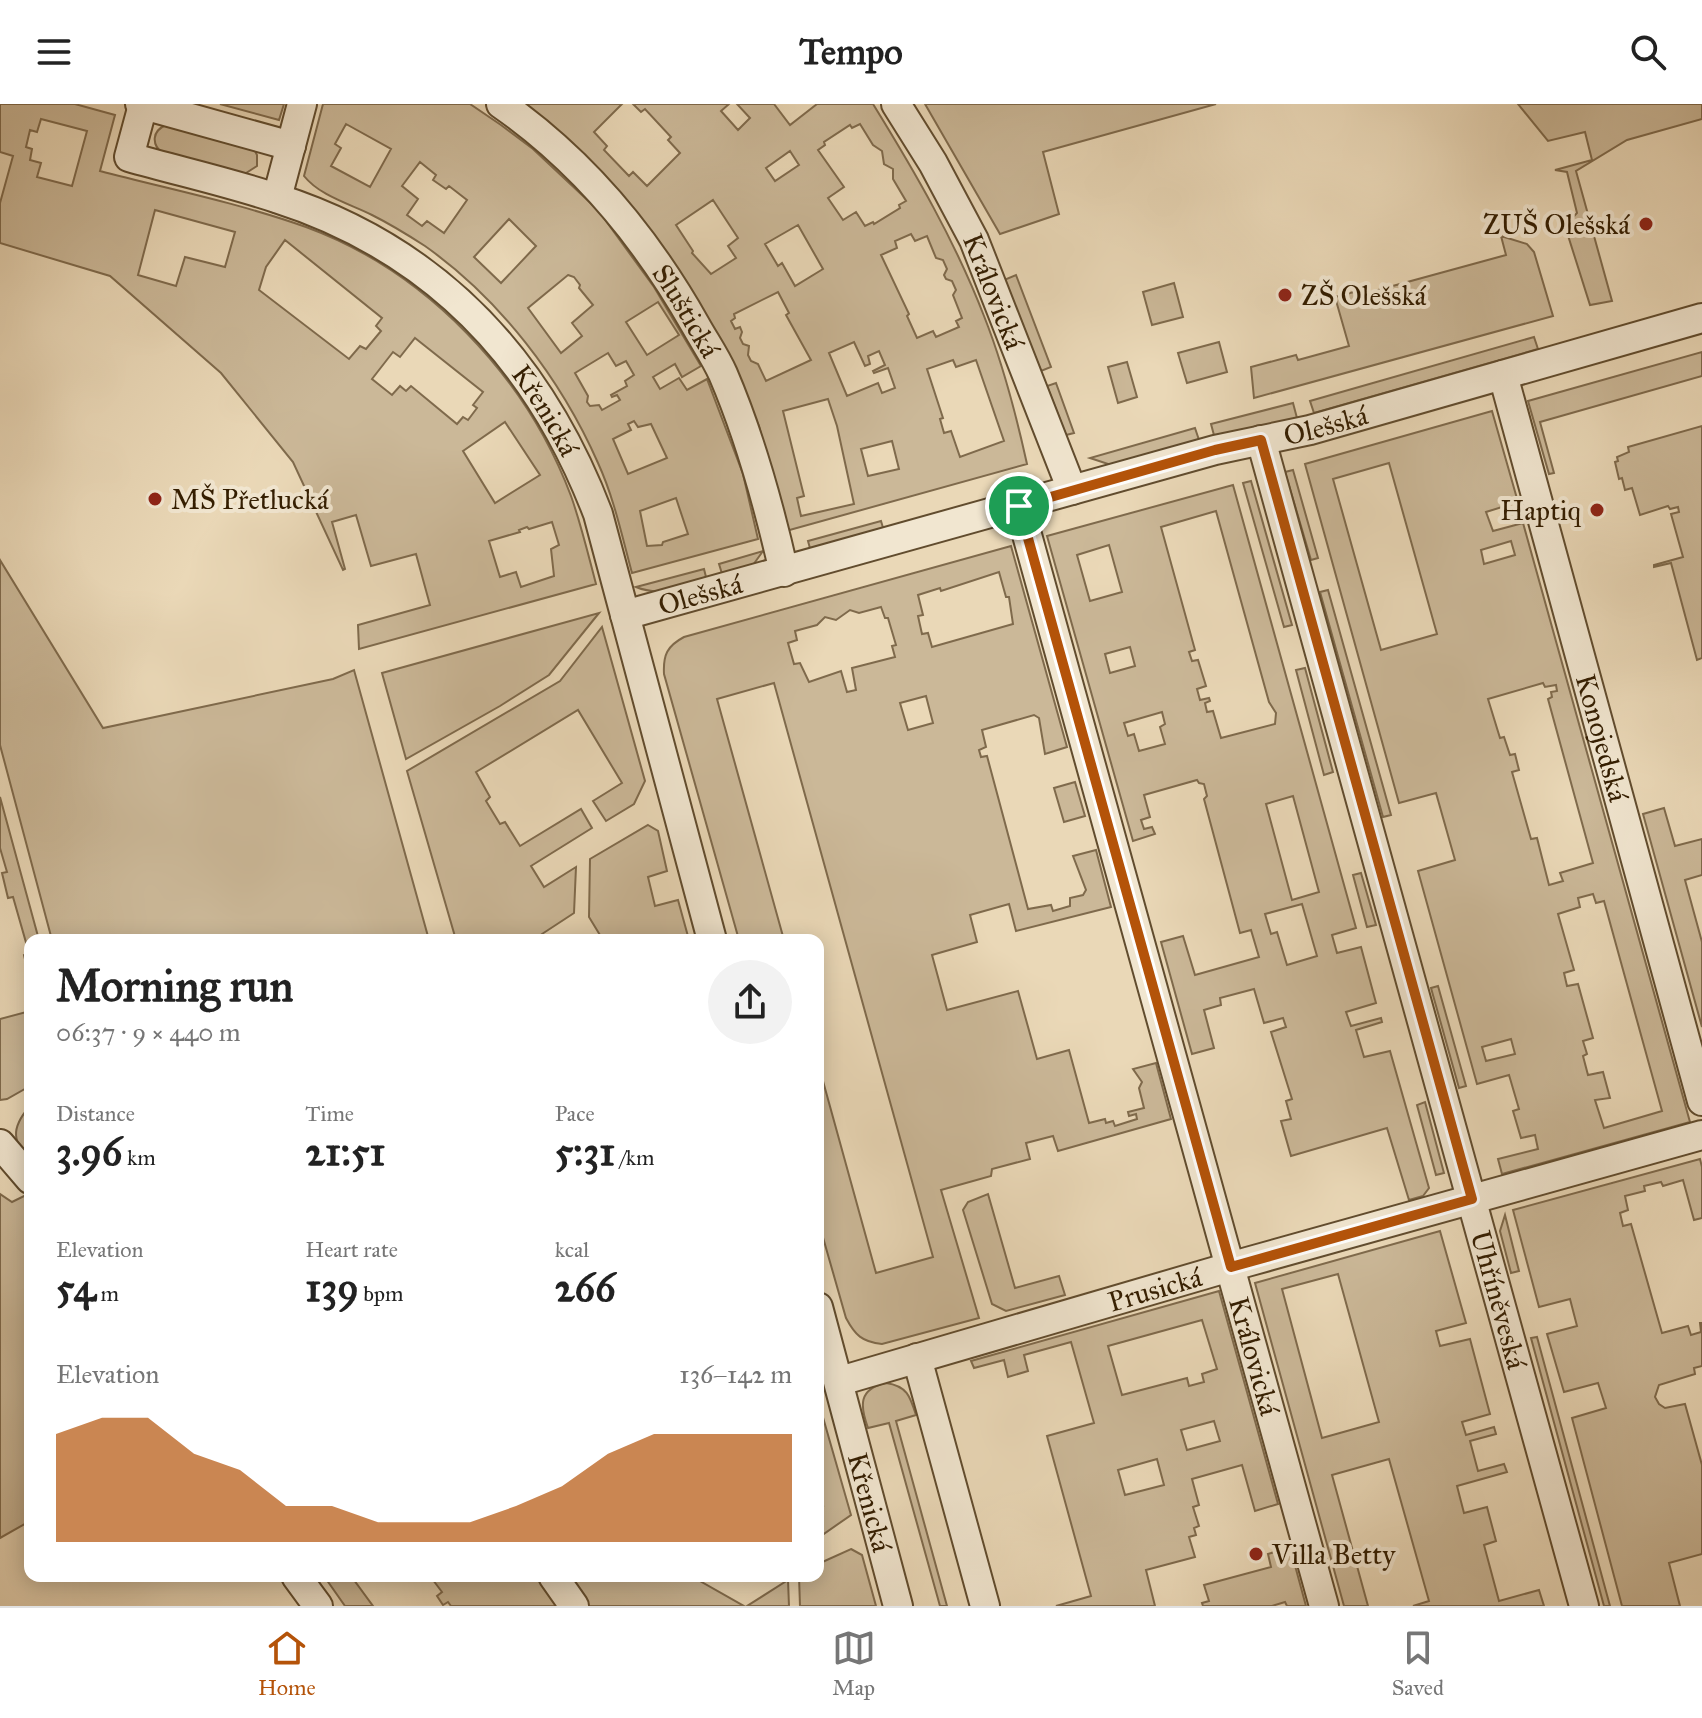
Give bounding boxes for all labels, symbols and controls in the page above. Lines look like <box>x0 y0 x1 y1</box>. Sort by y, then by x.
icon: menu <box>32 30 76 74</box>
text: Tempo <box>799 30 903 74</box>
icon: search <box>1626 30 1670 74</box>
place label: ZUŠ Olešská <box>1483 207 1630 242</box>
marker: ZUŠ Olešská <box>1637 215 1655 233</box>
street label: Královická <box>956 228 1033 354</box>
street label: Sluštická <box>645 257 728 364</box>
place label: ZŠ Olešská <box>1301 278 1426 313</box>
marker: ZŠ Olešská <box>1276 286 1294 304</box>
street label: Křenická <box>504 357 587 462</box>
street label: Olešská <box>1280 397 1372 453</box>
pin <box>985 472 1053 540</box>
place label: MŠ Přetlucká <box>171 482 329 517</box>
icon: arrive <box>997 484 1041 528</box>
marker: MŠ Přetlucká <box>146 490 164 508</box>
place label: Haptiq <box>1500 493 1582 528</box>
marker: Haptiq <box>1588 501 1606 519</box>
street label: Olešská <box>654 566 746 622</box>
street label: Konojedská <box>1568 670 1637 806</box>
text: Morning run <box>56 959 293 1013</box>
button: share <box>708 960 792 1044</box>
text: 06:37 · 9 × 440 m <box>56 1016 241 1048</box>
text: Distance <box>56 1100 135 1127</box>
text: Time <box>305 1100 354 1127</box>
text: Pace <box>555 1100 595 1127</box>
text: 3.96 <box>56 1127 122 1176</box>
text: 21:51 <box>305 1127 385 1176</box>
text: 5:31 <box>555 1127 615 1176</box>
text: km <box>122 1144 156 1171</box>
text: /km <box>615 1144 654 1171</box>
street label: Uhříněveská <box>1463 1226 1535 1373</box>
text: Elevation <box>56 1236 143 1263</box>
text: Heart rate <box>305 1236 398 1263</box>
text: kcal <box>555 1236 589 1263</box>
street label: Prusická <box>1104 1259 1206 1319</box>
text: 54 <box>56 1263 96 1312</box>
text: 139 <box>305 1263 359 1312</box>
text: 266 <box>555 1263 615 1312</box>
text: m <box>96 1280 119 1307</box>
text: bpm <box>359 1280 403 1307</box>
street label: Královická <box>1222 1293 1288 1419</box>
text: Elevation <box>56 1358 159 1390</box>
text: 136–142 m <box>679 1358 792 1390</box>
street label: Křenická <box>840 1449 900 1556</box>
place label: Villa Betty <box>1271 1537 1396 1572</box>
marker: Villa Betty <box>1247 1545 1265 1563</box>
tab: Home <box>258 1626 316 1701</box>
tab: Map <box>832 1626 876 1701</box>
tab: Saved <box>1392 1626 1444 1701</box>

